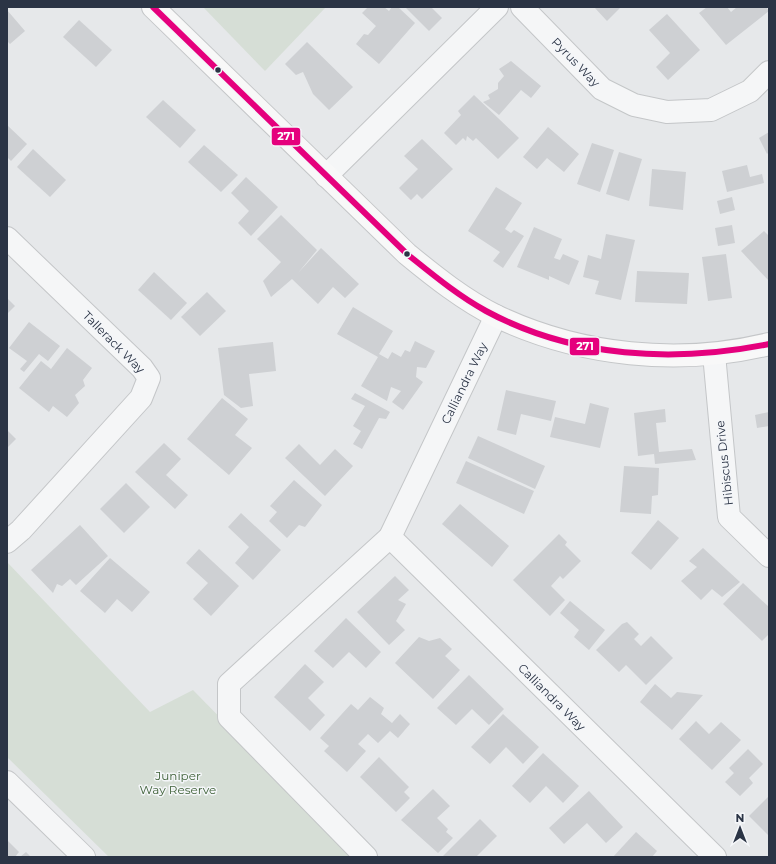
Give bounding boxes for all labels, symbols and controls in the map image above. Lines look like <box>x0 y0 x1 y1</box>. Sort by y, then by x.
street label: Pyrus Way <box>549 34 604 90</box>
unlabelled marker <box>213 65 223 75</box>
line badge: 271 <box>271 127 301 146</box>
text: 271 <box>277 129 295 143</box>
unlabelled marker <box>402 249 412 259</box>
street label: Tallerack Way <box>80 308 149 377</box>
line badge: 271 <box>569 337 600 356</box>
street label: Calliandra Way <box>438 339 490 426</box>
text: 271 <box>576 339 594 353</box>
street label: Hibiscus Drive <box>712 420 736 506</box>
street label: Calliandra Way <box>515 660 589 734</box>
park label: Juniper Way Reserve <box>140 768 216 797</box>
north arrow <box>720 808 760 848</box>
text: N <box>736 811 744 825</box>

